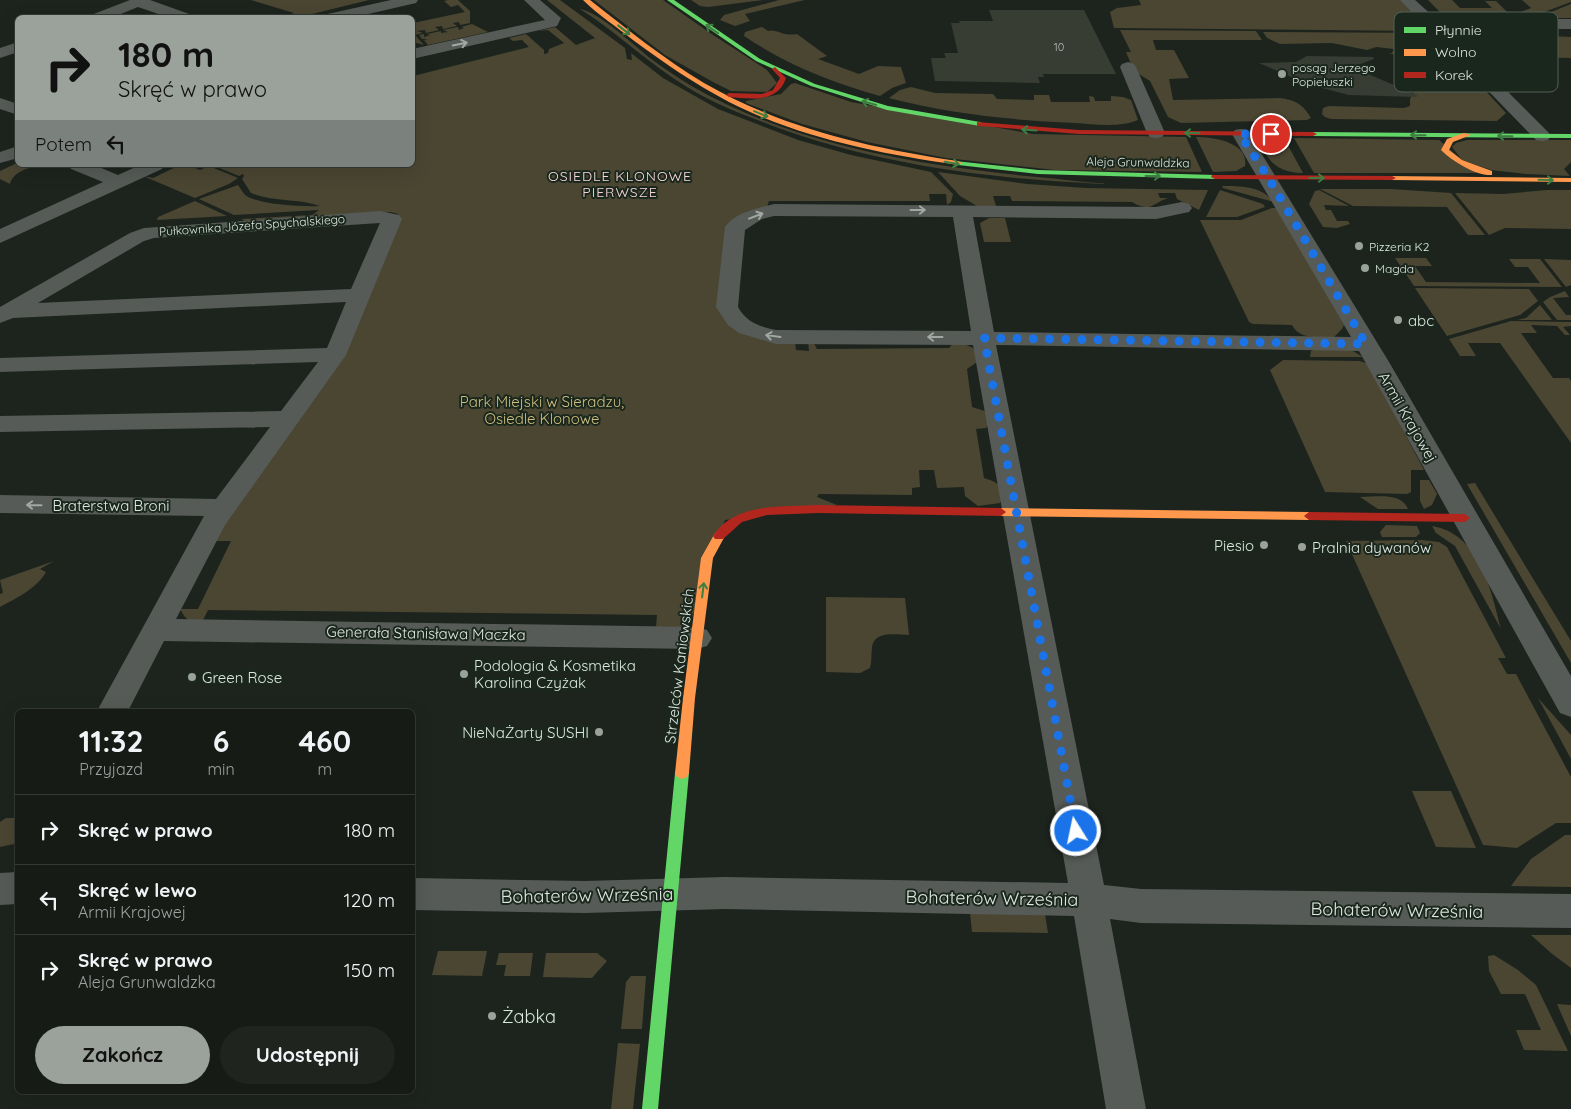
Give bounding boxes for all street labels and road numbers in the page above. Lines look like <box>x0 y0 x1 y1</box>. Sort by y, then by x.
street label: Aleja Grunwaldzka <box>1086 154 1190 170</box>
street label: Pułkownika Józefa Spychalskiego <box>158 211 346 239</box>
street label: Armii Krajowej <box>1374 368 1442 466</box>
street label: Braterstwa Broni <box>52 496 170 515</box>
street label: Strzelców Kaniowskich <box>660 587 698 745</box>
street label: Generała Stanisława Maczka <box>326 622 526 644</box>
street label: Bohaterów Września <box>500 882 674 908</box>
street label: Bohaterów Września <box>905 885 1079 911</box>
street label: Bohaterów Września <box>1310 897 1484 923</box>

